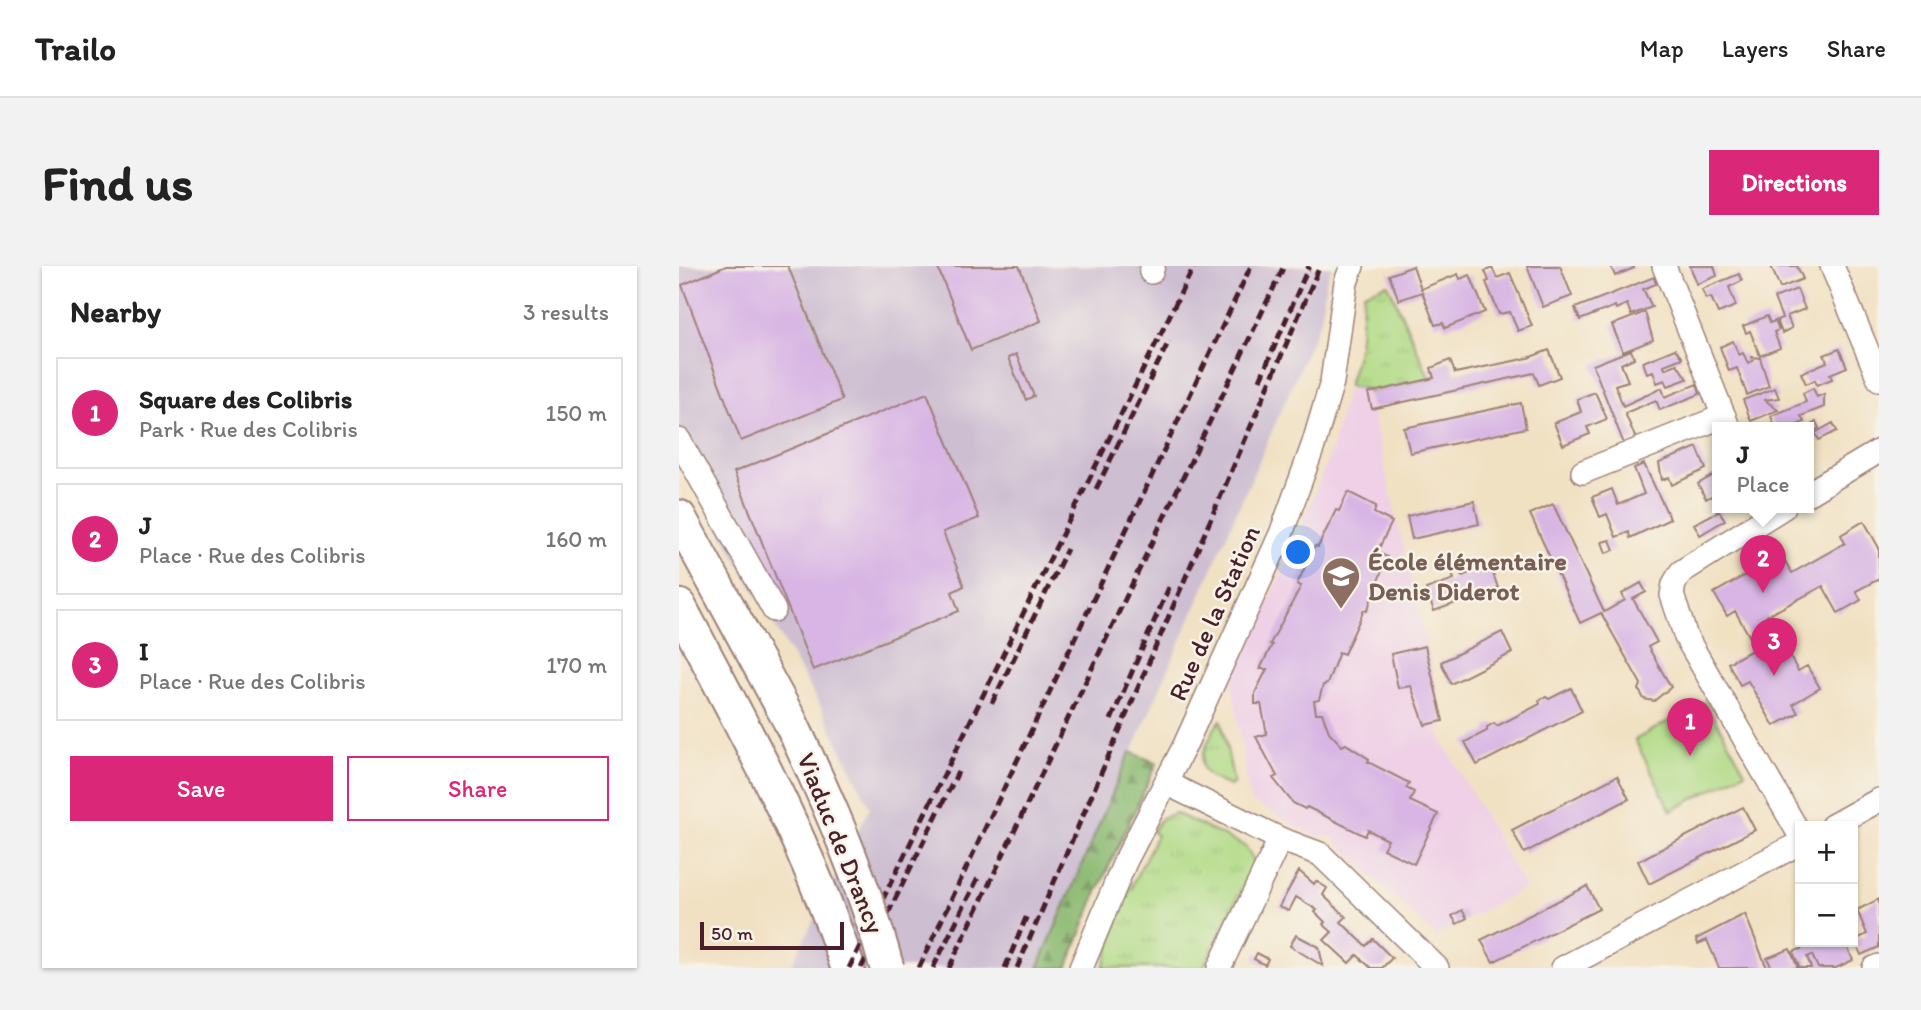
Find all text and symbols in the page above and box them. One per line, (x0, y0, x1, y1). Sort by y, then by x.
text: Trailo (35, 29, 116, 68)
text: Map (1640, 34, 1684, 63)
text: Layers (1722, 34, 1789, 63)
text: Share (1827, 34, 1886, 63)
button: Directions (1709, 150, 1879, 215)
text: Find us (42, 153, 193, 212)
text: Nearby (70, 293, 161, 330)
text: 3 results (523, 298, 609, 326)
text: Square des Colibris (139, 383, 352, 415)
text: 1 (90, 399, 100, 427)
text: 150 m (546, 399, 607, 427)
text: Park · Rue des Colibris (139, 415, 358, 443)
popup (1712, 422, 1814, 513)
text: J (1736, 438, 1749, 470)
text: Place (1736, 470, 1790, 498)
text: J (139, 509, 152, 541)
street label: Rue de la Station (1161, 520, 1267, 706)
text: 2 (89, 525, 101, 553)
text: 160 m (545, 525, 607, 553)
your location (1281, 535, 1315, 569)
pin: 2 (1740, 535, 1786, 593)
text: Place · Rue des Colibris (139, 541, 366, 569)
place label: École élémentaire Denis Diderot (1368, 545, 1567, 607)
school or university icon: École élémentaire Denis Diderot (1320, 555, 1362, 610)
pin: 3 (1751, 618, 1797, 676)
text: I (139, 635, 149, 667)
text: 3 (89, 651, 101, 679)
text: 170 m (546, 651, 607, 679)
text: Place · Rue des Colibris (139, 667, 366, 695)
pin: 1 (1667, 698, 1713, 756)
street label: Viaduc de Drancy (790, 748, 892, 938)
button: Save (70, 756, 333, 821)
button: Share (347, 756, 609, 821)
map controls (1795, 821, 1858, 947)
button: + (1795, 821, 1858, 884)
button: − (1795, 884, 1858, 947)
scale bar (700, 919, 843, 951)
text: 50 m (711, 922, 753, 945)

